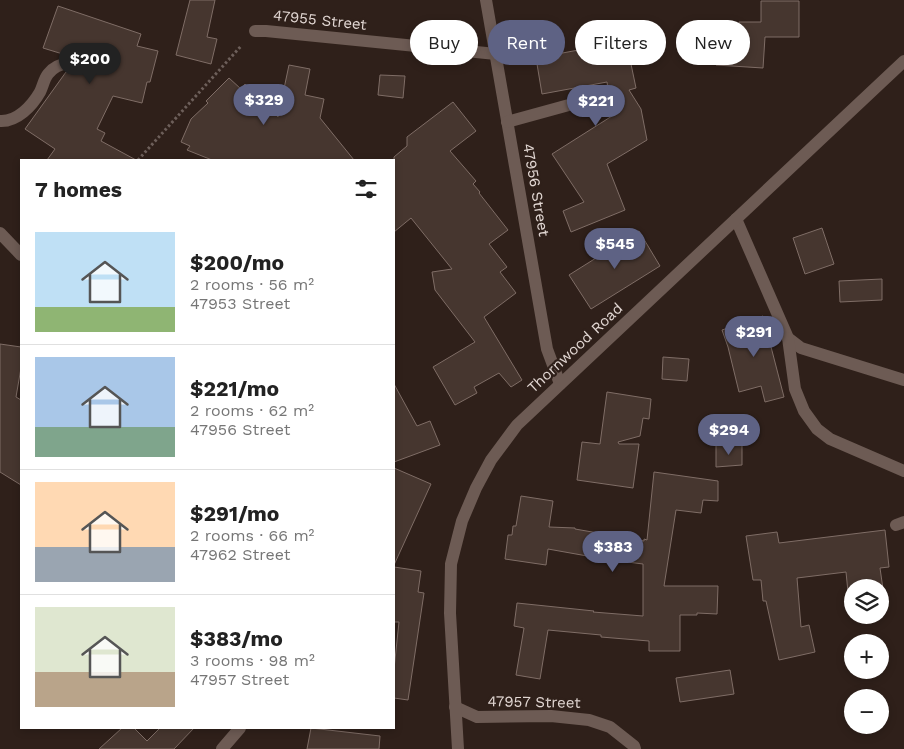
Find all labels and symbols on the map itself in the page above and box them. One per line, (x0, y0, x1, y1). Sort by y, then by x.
street label: 47955 Street (272, 6, 368, 34)
pin: $200 (60, 42, 120, 85)
pin: $329 (234, 84, 294, 126)
pin: $221 (566, 84, 626, 127)
street label: 47956 Street (519, 142, 553, 239)
pin: $545 (585, 228, 645, 270)
street label: Thornwood Road (524, 299, 626, 397)
pin: $291 (724, 316, 784, 358)
pin: $294 (699, 414, 759, 456)
pin: $383 (583, 530, 643, 573)
street label: 47957 Street (487, 692, 581, 712)

